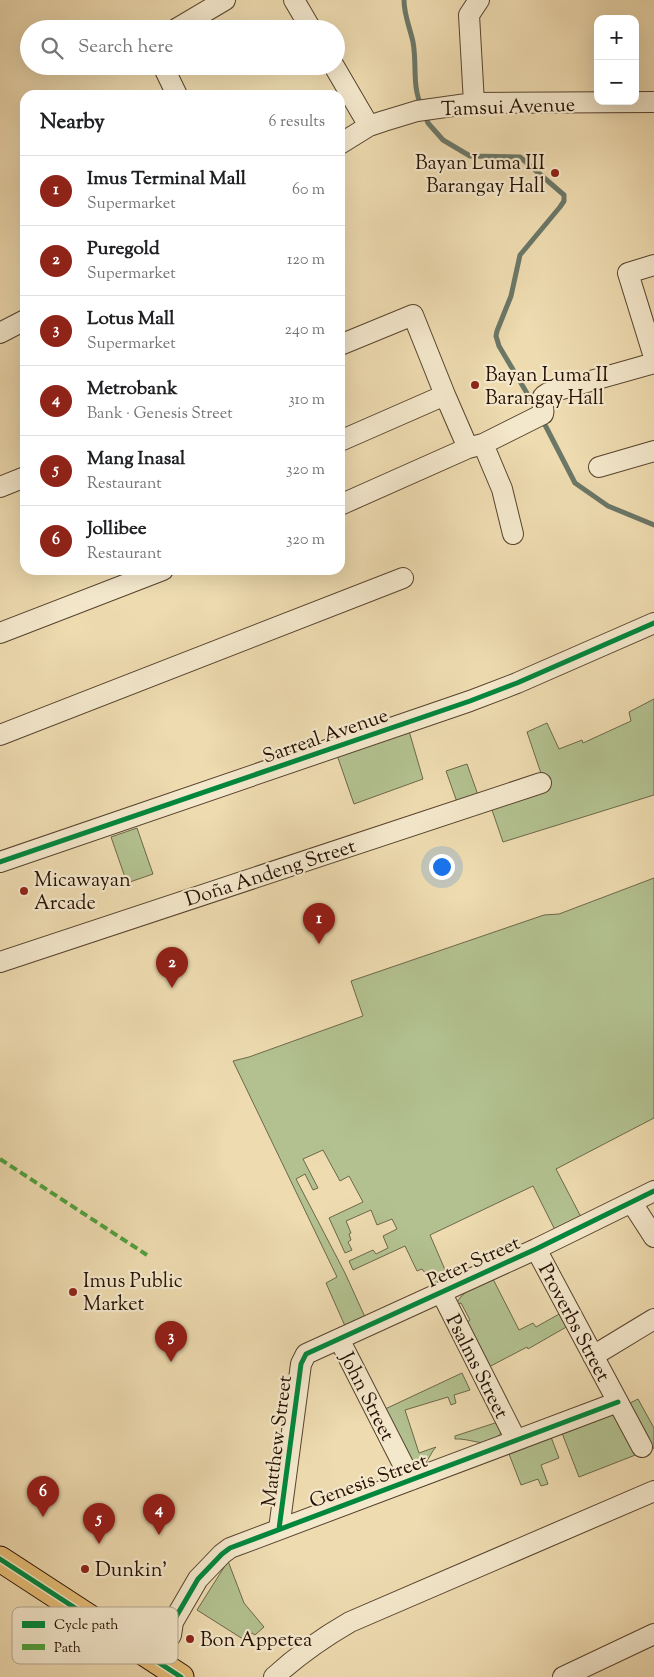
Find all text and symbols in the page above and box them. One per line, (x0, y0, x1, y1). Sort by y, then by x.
map controls (594, 15, 639, 105)
button: + (594, 15, 639, 60)
search box (20, 20, 345, 75)
icon: search (38, 34, 66, 62)
text: Search here (78, 34, 173, 61)
button: − (594, 60, 639, 105)
street label: Tamsui Avenue (441, 92, 576, 125)
text: Nearby (40, 108, 105, 138)
text: 6 results (269, 111, 325, 134)
place label: Bayan Luma III Barangay Hall (415, 150, 545, 202)
text: Imus Terminal Mall (87, 166, 246, 193)
marker: Bayan Luma III Barangay Hall (549, 167, 561, 179)
text: 1 (53, 179, 59, 202)
text: 60 m (292, 179, 325, 202)
text: Supermarket (87, 193, 176, 216)
text: Puregold (87, 236, 160, 263)
text: 2 (52, 249, 60, 272)
text: 120 m (287, 249, 325, 272)
text: Supermarket (87, 263, 176, 286)
text: Lotus Mall (87, 306, 175, 333)
text: 3 (53, 319, 59, 342)
text: 240 m (284, 319, 325, 342)
text: Supermarket (87, 333, 176, 356)
place label: Bayan Luma II Barangay Hall (485, 362, 609, 414)
text: Metrobank (87, 376, 178, 403)
marker: Bayan Luma II Barangay Hall (469, 379, 481, 391)
text: 4 (52, 389, 60, 412)
text: 310 m (288, 389, 325, 412)
text: Bank · Genesis Street (87, 403, 233, 426)
text: Mang Inasal (87, 446, 185, 473)
text: 5 (53, 459, 59, 482)
text: 320 m (286, 459, 325, 482)
text: Restaurant (87, 473, 162, 496)
text: Jollibee (87, 516, 147, 543)
text: 6 (52, 529, 60, 552)
text: 320 m (286, 529, 325, 552)
text: Restaurant (87, 543, 162, 566)
street label: Sarreal Avenue (259, 702, 392, 772)
street label: Doña Andeng Street (182, 833, 360, 916)
your location (429, 854, 455, 880)
place label: Micawayan Arcade (34, 867, 131, 919)
marker: Micawayan Arcade (18, 885, 30, 897)
pin: 1 (303, 903, 335, 944)
pin: 2 (156, 947, 188, 988)
street label: Peter Street (423, 1230, 525, 1297)
street label: Proverbs Street (529, 1259, 616, 1388)
place label: Imus Public Market (83, 1268, 183, 1320)
marker: Imus Public Market (67, 1286, 79, 1298)
street label: Psalms Street (437, 1310, 515, 1425)
pin: 3 (155, 1321, 187, 1362)
street label: John Street (331, 1347, 401, 1447)
street label: Matthew Street (256, 1374, 301, 1509)
street label: Genesis Street (306, 1447, 432, 1517)
pin: 6 (27, 1476, 59, 1517)
pin: 4 (143, 1494, 175, 1535)
pin: 5 (83, 1503, 115, 1544)
place label: Dunkin' (95, 1557, 167, 1586)
marker: Dunkin' (79, 1563, 91, 1575)
legend (12, 1607, 178, 1664)
text: Cycle path (54, 1616, 118, 1636)
place label: Bon Appetea (200, 1627, 312, 1656)
marker: Bon Appetea (184, 1633, 196, 1645)
text: Path (54, 1639, 81, 1659)

